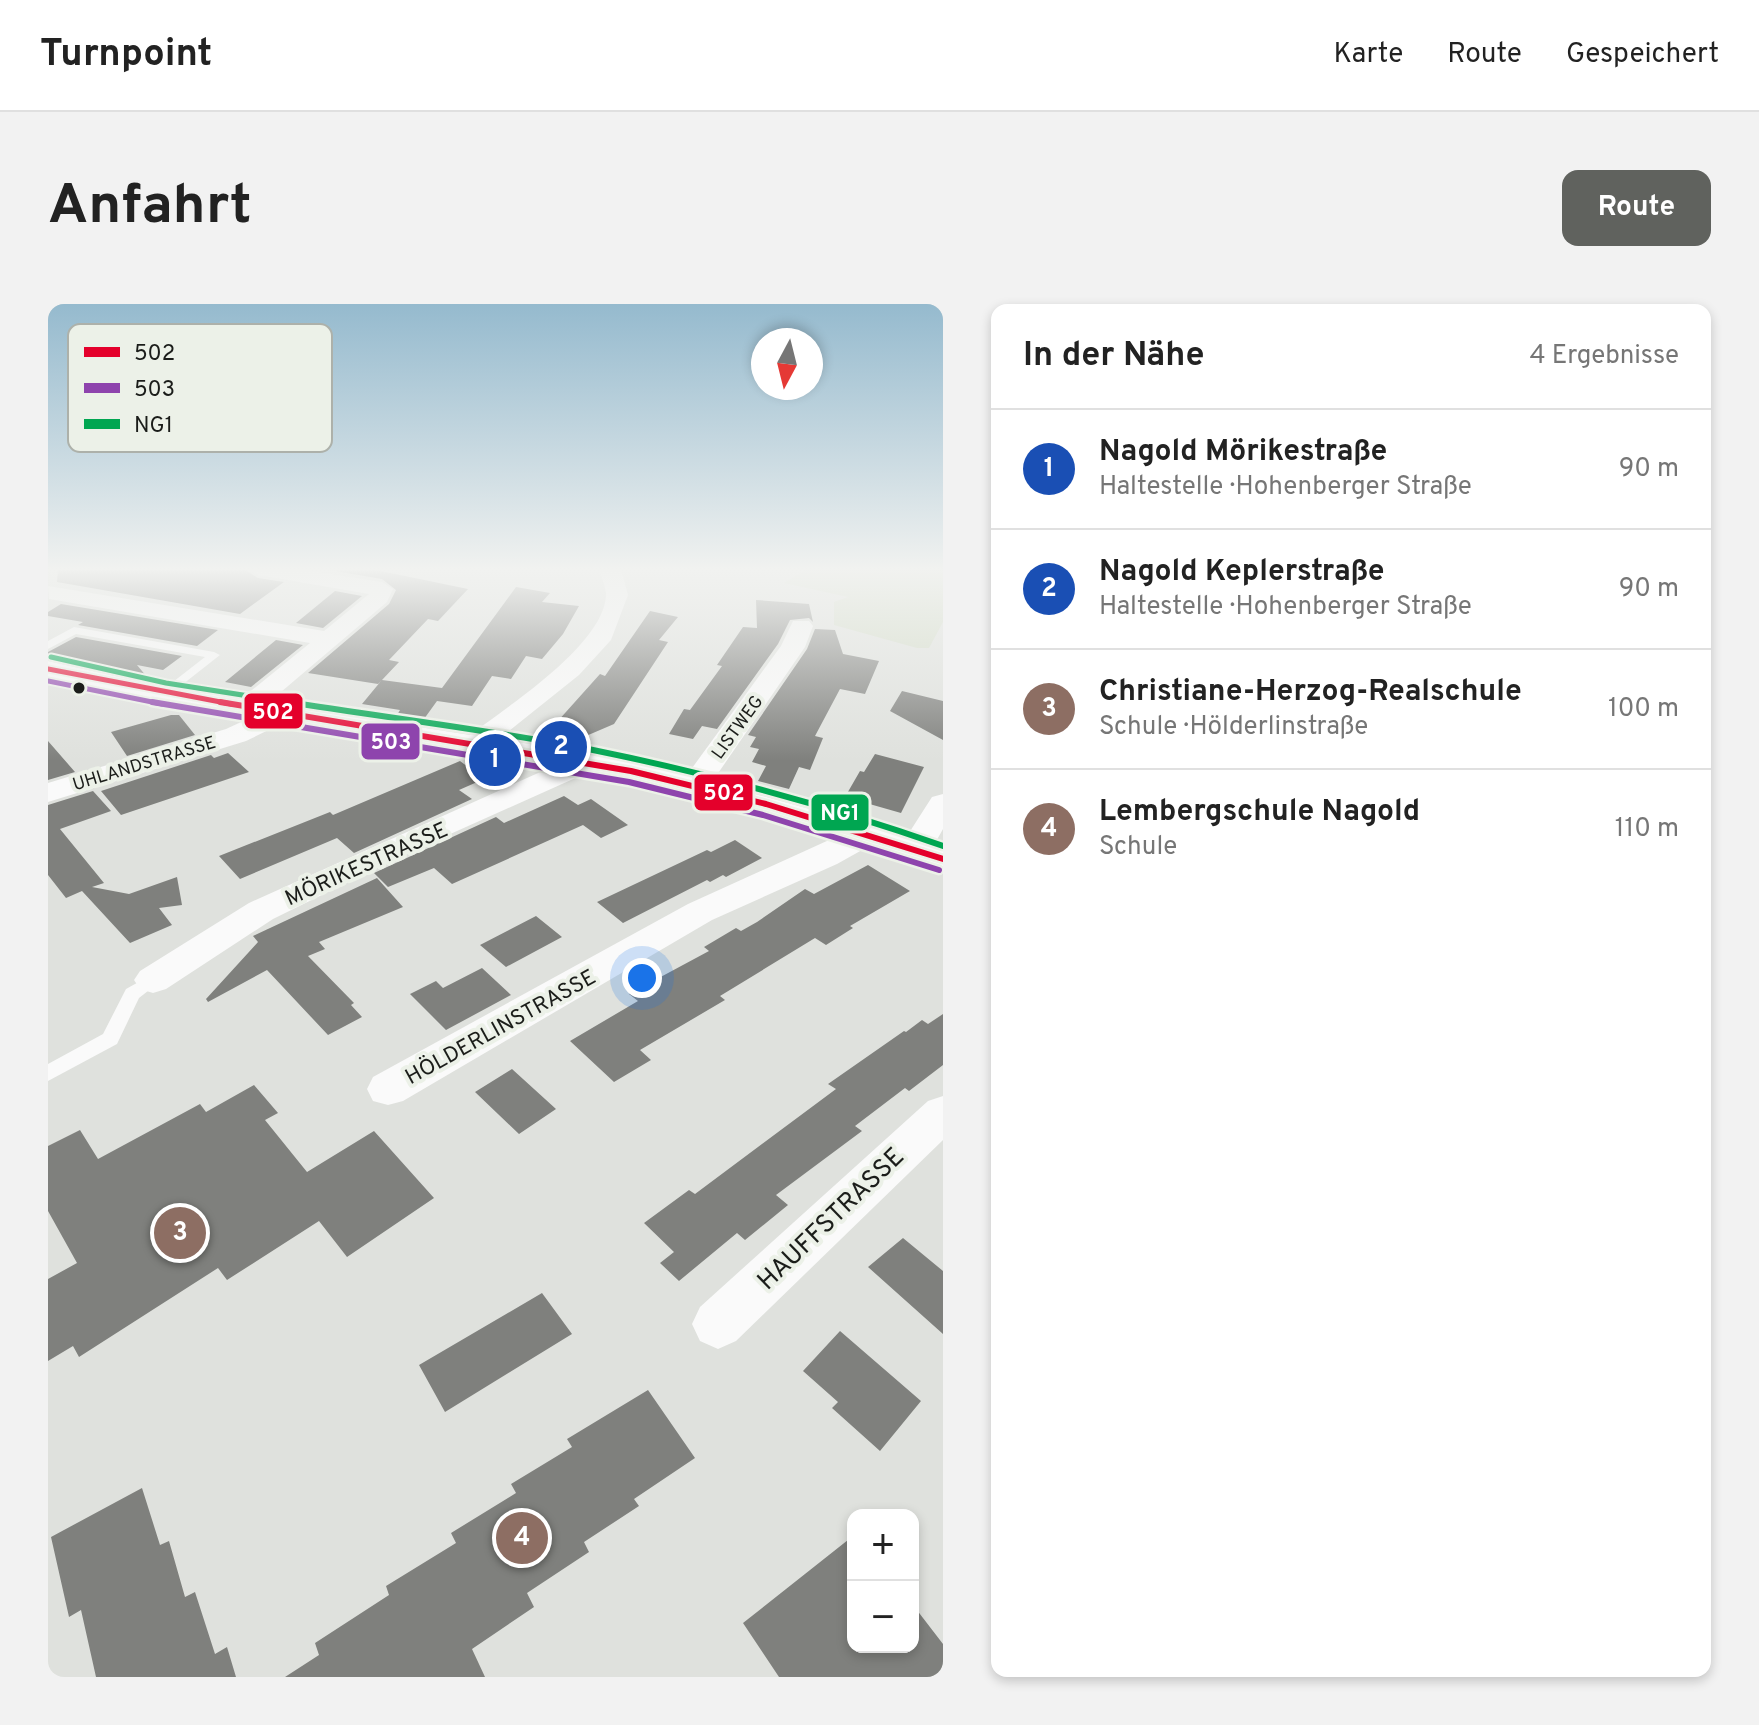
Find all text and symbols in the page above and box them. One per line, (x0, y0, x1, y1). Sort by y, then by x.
text: Turnpoint (40, 31, 212, 80)
text: Karte (1333, 37, 1403, 73)
text: Route (1447, 37, 1522, 73)
text: Gespeichert (1566, 37, 1719, 73)
button: Route (1562, 170, 1711, 246)
text: Anfahrt (48, 173, 252, 243)
legend (68, 324, 332, 452)
north arrow (751, 328, 823, 400)
text: In der Nähe (1023, 335, 1205, 378)
text: 4 Ergebnisse (1529, 340, 1679, 373)
text: 502 (134, 341, 175, 368)
text: 503 (134, 377, 175, 404)
text: NG1 (134, 413, 173, 440)
text: Nagold Mörikestraße (1099, 434, 1387, 471)
text: 1 (1044, 453, 1054, 486)
text: 90 m (1619, 453, 1679, 486)
text: Haltestelle · Hohenberger Straße (1099, 471, 1472, 504)
text: Nagold Keplerstraße (1099, 554, 1384, 591)
text: 2 (1041, 573, 1057, 606)
text: 90 m (1619, 573, 1679, 606)
text: Haltestelle · Hohenberger Straße (1099, 591, 1472, 624)
text: Christiane-Herzog-Realschule (1099, 674, 1522, 711)
unlabelled marker (71, 680, 87, 696)
street label: LISTWEG (707, 691, 769, 764)
line badge: 502 (243, 692, 304, 730)
text: 3 (1041, 693, 1057, 726)
text: 100 m (1608, 693, 1679, 726)
text: 502 (252, 700, 294, 727)
text: Schule · Hölderlinstraße (1099, 711, 1368, 744)
pin: 2 (535, 717, 587, 777)
line badge: 503 (360, 722, 421, 761)
text: 503 (370, 730, 412, 757)
pin: 1 (469, 730, 521, 790)
street label: UHLANDSTRASSE (70, 732, 219, 797)
line badge: 502 (693, 773, 754, 812)
text: 502 (703, 781, 745, 808)
line badge: NG1 (810, 793, 870, 832)
text: Lembergschule Nagold (1099, 794, 1420, 831)
text: NG1 (820, 801, 860, 828)
text: 4 (1041, 813, 1057, 846)
text: 110 m (1615, 813, 1679, 846)
street label: MÖRIKESTRASSE (281, 815, 453, 913)
text: Schule (1099, 831, 1177, 864)
your location (622, 958, 662, 998)
street label: HÖLDERLINSTRASSE (400, 963, 601, 1092)
street label: HAUFFSTRASSE (751, 1141, 912, 1298)
pin: 3 (154, 1203, 206, 1263)
pin: 4 (496, 1508, 548, 1568)
map controls (847, 1509, 919, 1653)
button: + (847, 1509, 919, 1581)
button: − (847, 1581, 919, 1653)

